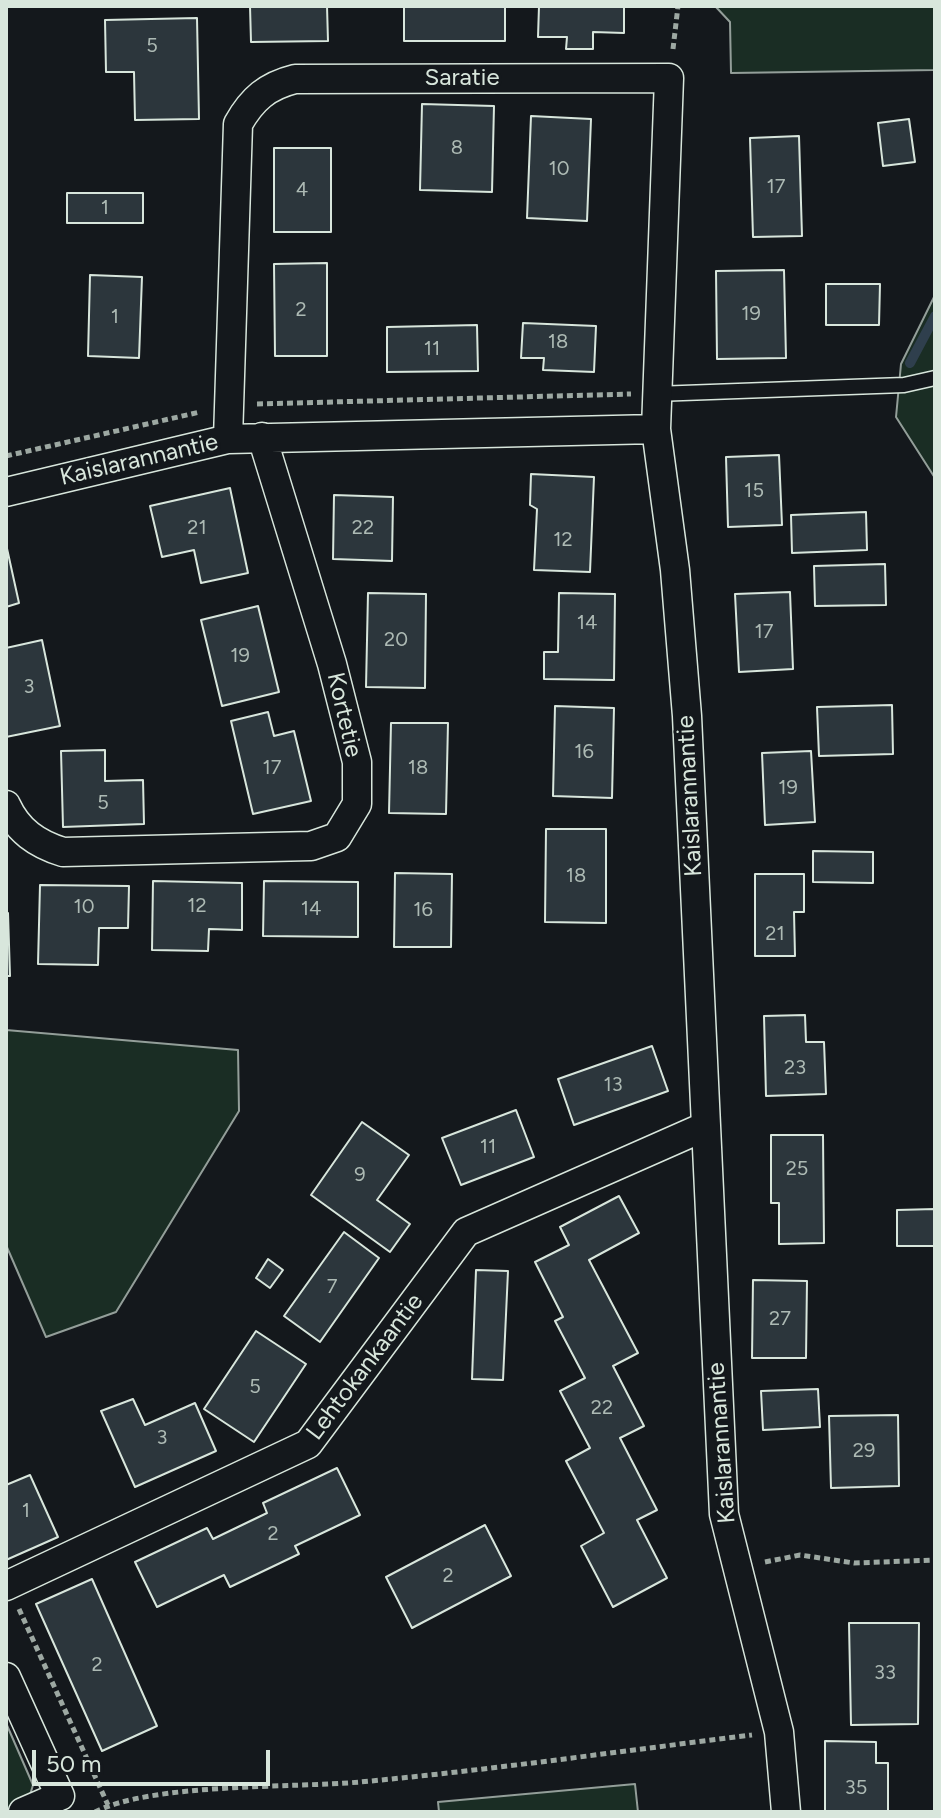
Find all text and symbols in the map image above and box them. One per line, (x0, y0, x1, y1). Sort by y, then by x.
house number: 5 (146, 34, 158, 58)
street label: Saratie (424, 64, 500, 92)
house number: 8 (451, 136, 463, 160)
house number: 10 (548, 157, 570, 181)
house number: 17 (767, 175, 785, 199)
house number: 4 (296, 178, 308, 202)
house number: 1 (101, 196, 109, 220)
house number: 2 (295, 298, 307, 322)
house number: 19 (741, 302, 761, 326)
house number: 1 (111, 305, 119, 329)
house number: 18 (548, 330, 568, 354)
house number: 11 (424, 337, 440, 361)
street label: Kaislarannantie (57, 428, 221, 492)
house number: 15 (744, 479, 764, 503)
house number: 21 (187, 516, 207, 540)
house number: 22 (352, 516, 374, 540)
house number: 12 (553, 528, 573, 552)
house number: 14 (577, 611, 597, 635)
house number: 17 (755, 620, 773, 644)
house number: 20 (384, 628, 408, 652)
house number: 19 (230, 644, 250, 668)
street label: Kortetie (320, 670, 368, 760)
house number: 3 (24, 675, 34, 699)
street label: Kaislarannantie (671, 715, 709, 877)
house number: 16 (574, 740, 594, 764)
house number: 17 (263, 756, 281, 780)
house number: 18 (408, 756, 428, 780)
house number: 19 (778, 776, 798, 800)
house number: 5 (97, 791, 109, 815)
house number: 18 (566, 864, 586, 888)
house number: 12 (187, 894, 207, 918)
house number: 10 (73, 895, 95, 919)
house number: 14 (301, 897, 321, 921)
house number: 16 (413, 898, 433, 922)
house number: 21 (765, 922, 785, 946)
house number: 23 (784, 1056, 806, 1080)
house number: 13 (603, 1073, 623, 1097)
house number: 11 (480, 1135, 496, 1159)
house number: 25 (786, 1157, 808, 1181)
house number: 9 (354, 1163, 366, 1187)
house number: 7 (327, 1275, 337, 1299)
street label: Lehtokankaantie (301, 1288, 429, 1446)
house number: 27 (769, 1307, 791, 1331)
street label: Kaislarannantie (702, 1361, 742, 1525)
house number: 5 (249, 1375, 261, 1399)
house number: 22 (591, 1396, 613, 1420)
house number: 3 (157, 1426, 167, 1450)
house number: 29 (853, 1439, 875, 1463)
house number: 1 (22, 1499, 30, 1523)
house number: 2 (267, 1522, 279, 1546)
house number: 2 (442, 1564, 454, 1588)
house number: 2 (91, 1653, 103, 1677)
house number: 33 (874, 1661, 896, 1685)
scale bar (36, 1734, 274, 1784)
text: 50 m (46, 1749, 102, 1778)
house number: 35 (845, 1776, 867, 1800)

